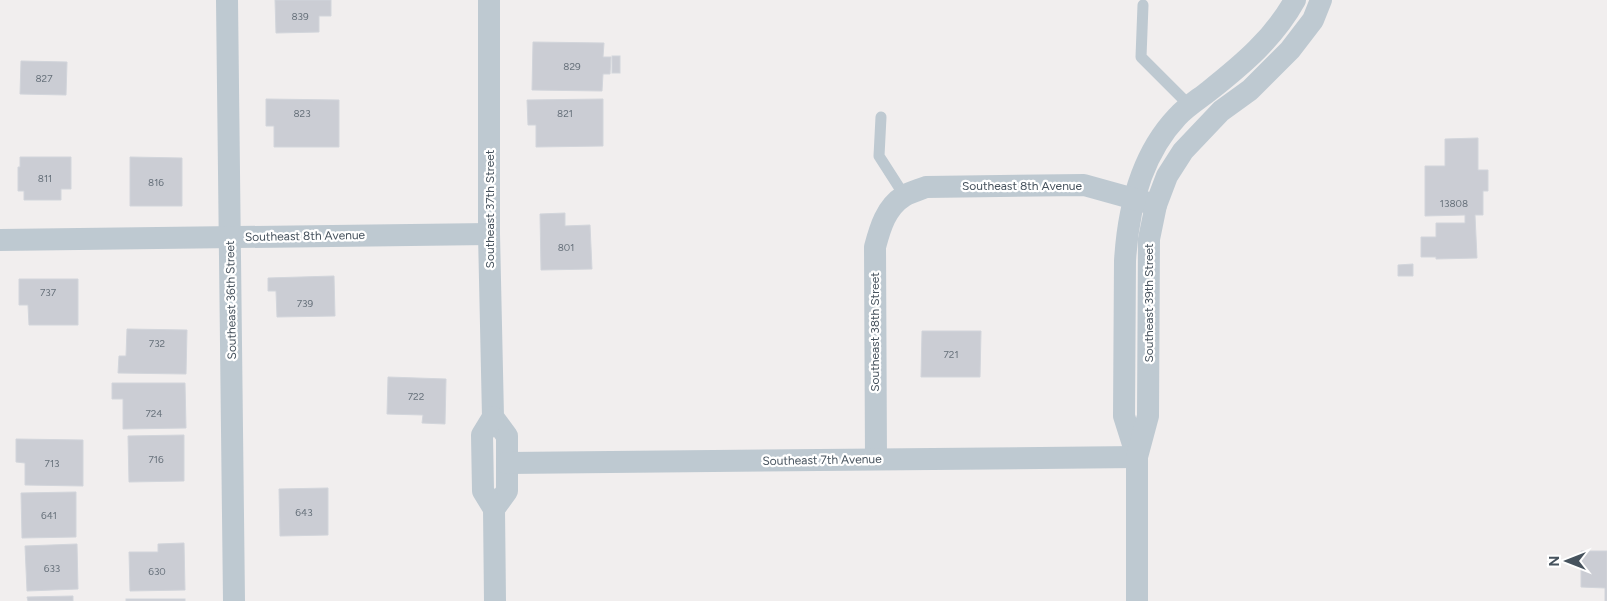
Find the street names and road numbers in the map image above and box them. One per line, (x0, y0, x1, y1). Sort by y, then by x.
street label: Southeast 37th Street (483, 149, 497, 268)
street label: Southeast 8th Avenue (962, 179, 1083, 193)
street label: Southeast 8th Avenue (245, 228, 366, 244)
street label: Southeast 36th Street (223, 240, 239, 360)
street label: Southeast 39th Street (1142, 243, 1156, 363)
street label: Southeast 38th Street (868, 272, 882, 392)
street label: Southeast 7th Avenue (762, 452, 882, 468)

